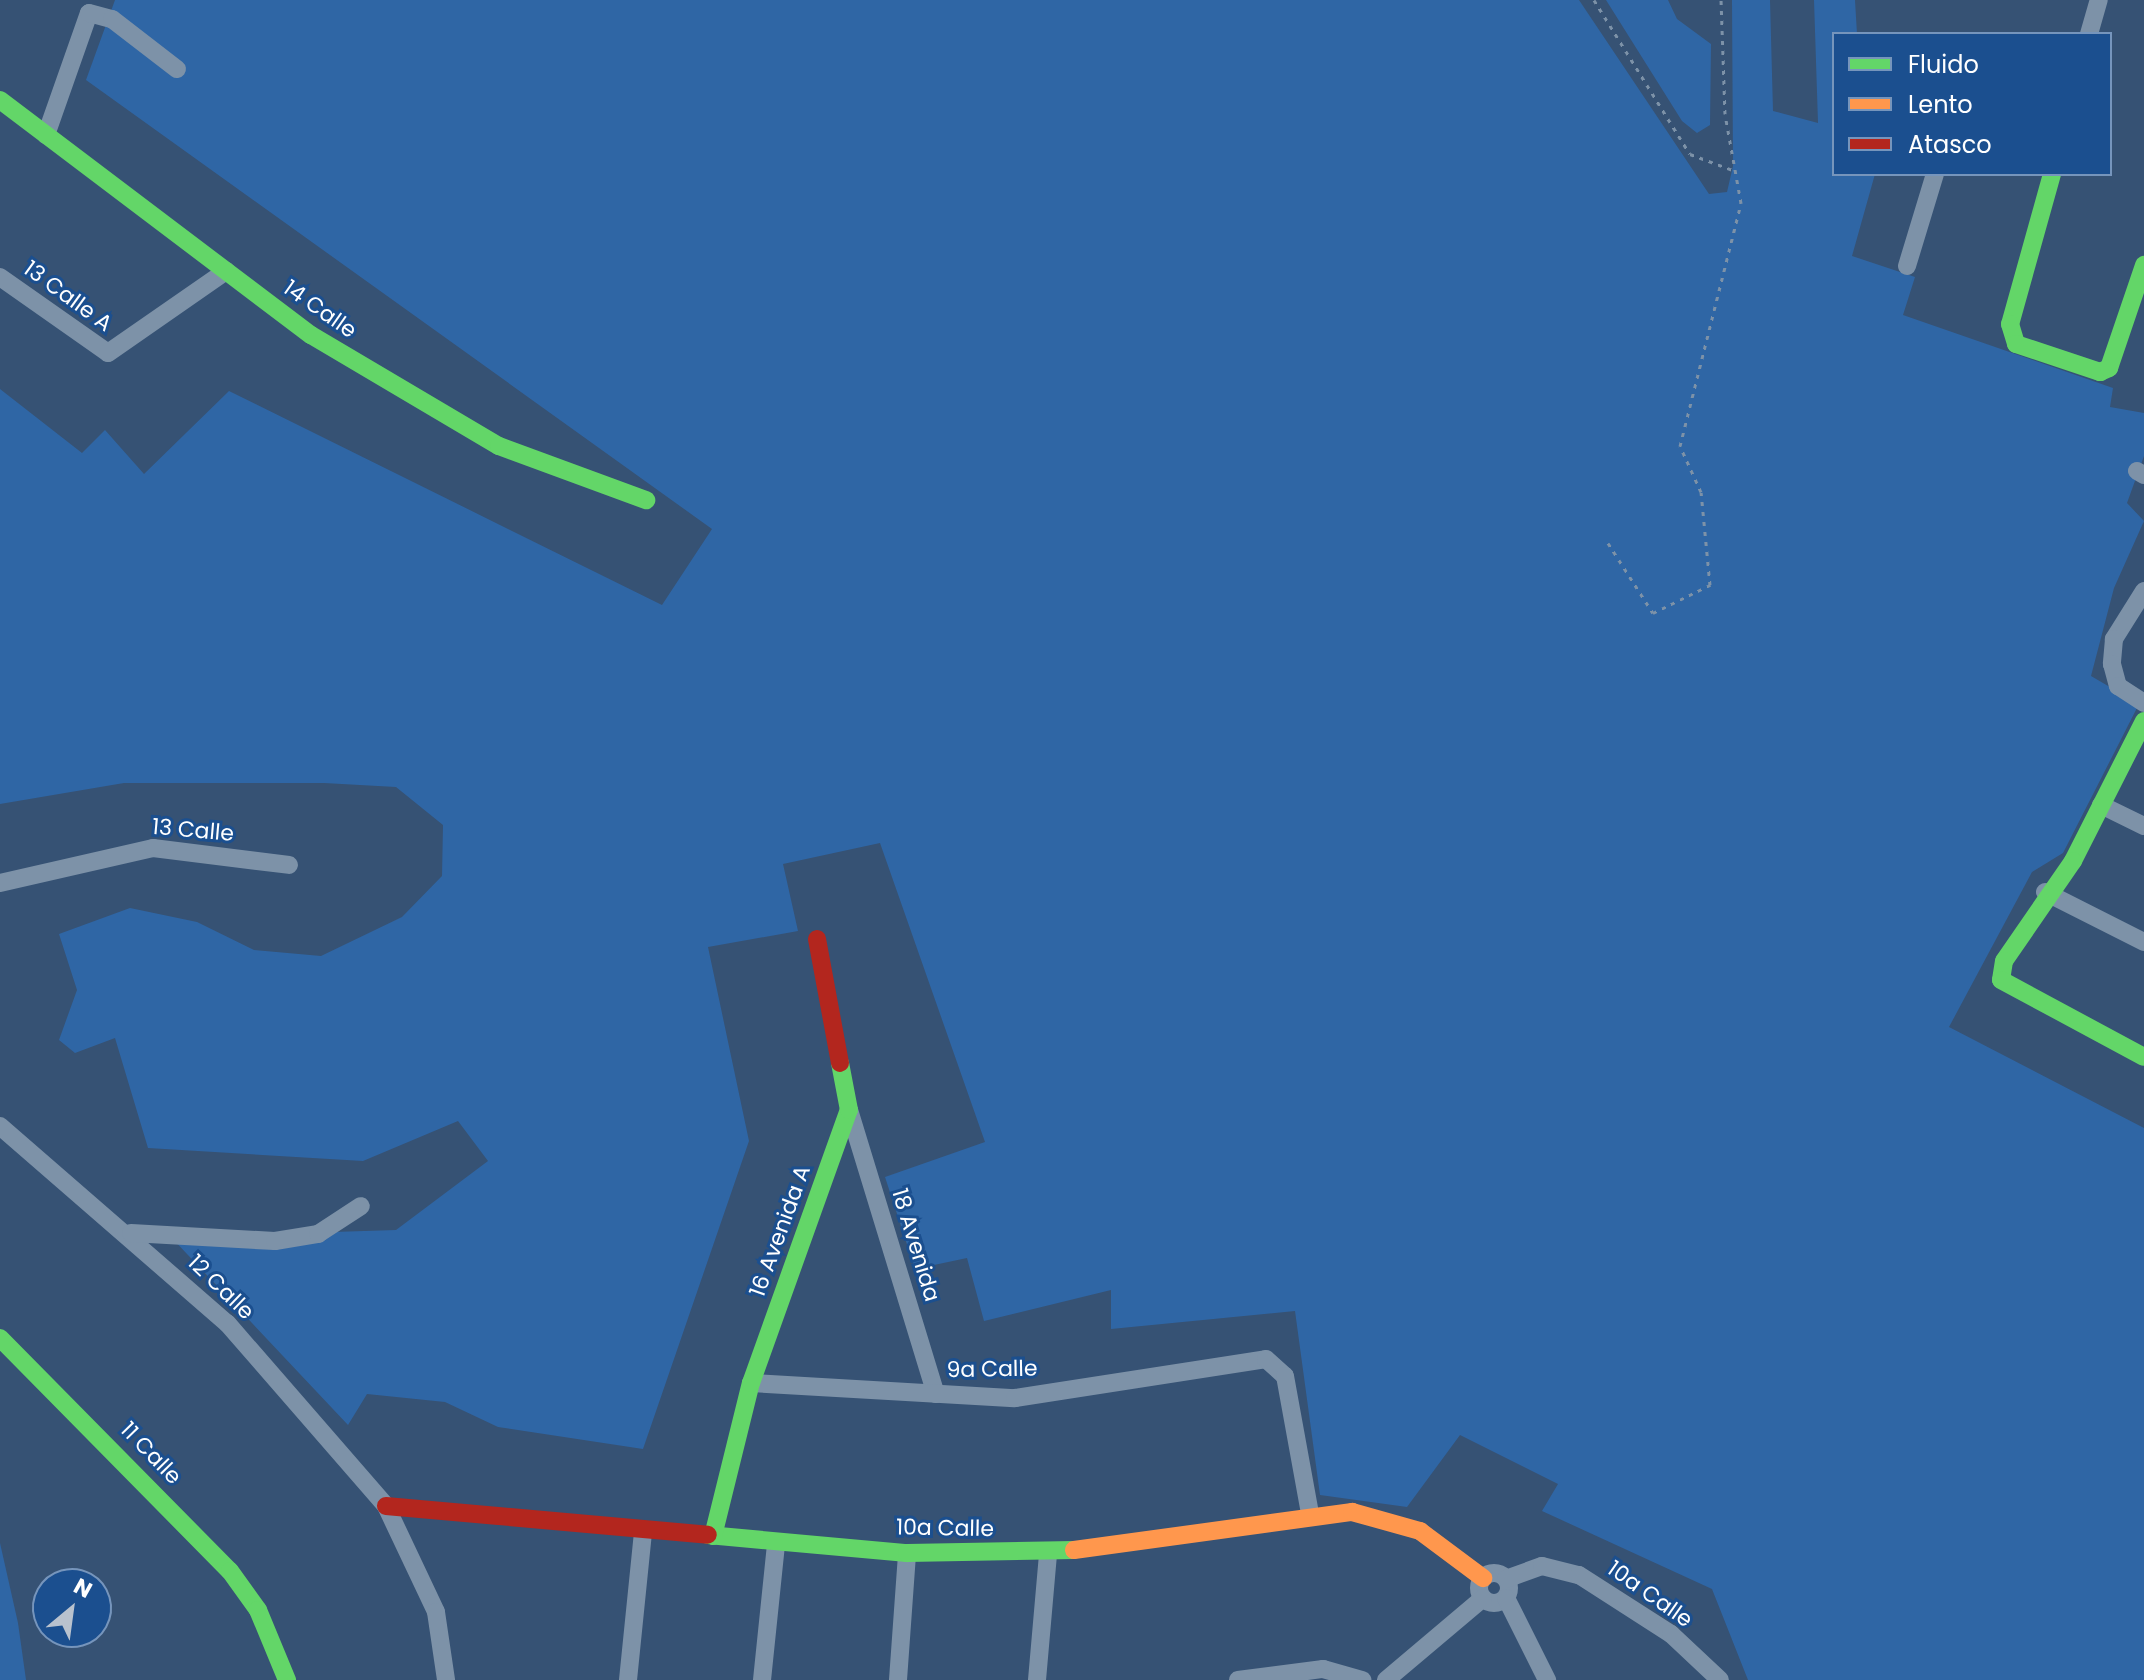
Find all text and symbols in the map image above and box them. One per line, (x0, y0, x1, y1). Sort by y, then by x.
legend (1832, 32, 2112, 176)
text: Fluido (1908, 48, 1979, 81)
text: Lento (1908, 88, 1973, 121)
text: Atasco (1908, 128, 1992, 161)
street label: 13 Calle A (19, 255, 117, 337)
street label: 14 Calle (278, 274, 362, 344)
street label: 13 Calle (151, 813, 235, 847)
street label: 16 Avenida A (744, 1162, 816, 1300)
street label: 18 Avenida (886, 1185, 946, 1305)
street label: 12 Calle (182, 1249, 260, 1325)
street label: 9a Calle (946, 1355, 1038, 1383)
street label: 11 Calle (115, 1416, 187, 1490)
street label: 10a Calle (896, 1514, 994, 1542)
street label: 10a Calle (1602, 1555, 1698, 1633)
north arrow (32, 1568, 112, 1648)
text: N (68, 1571, 98, 1606)

